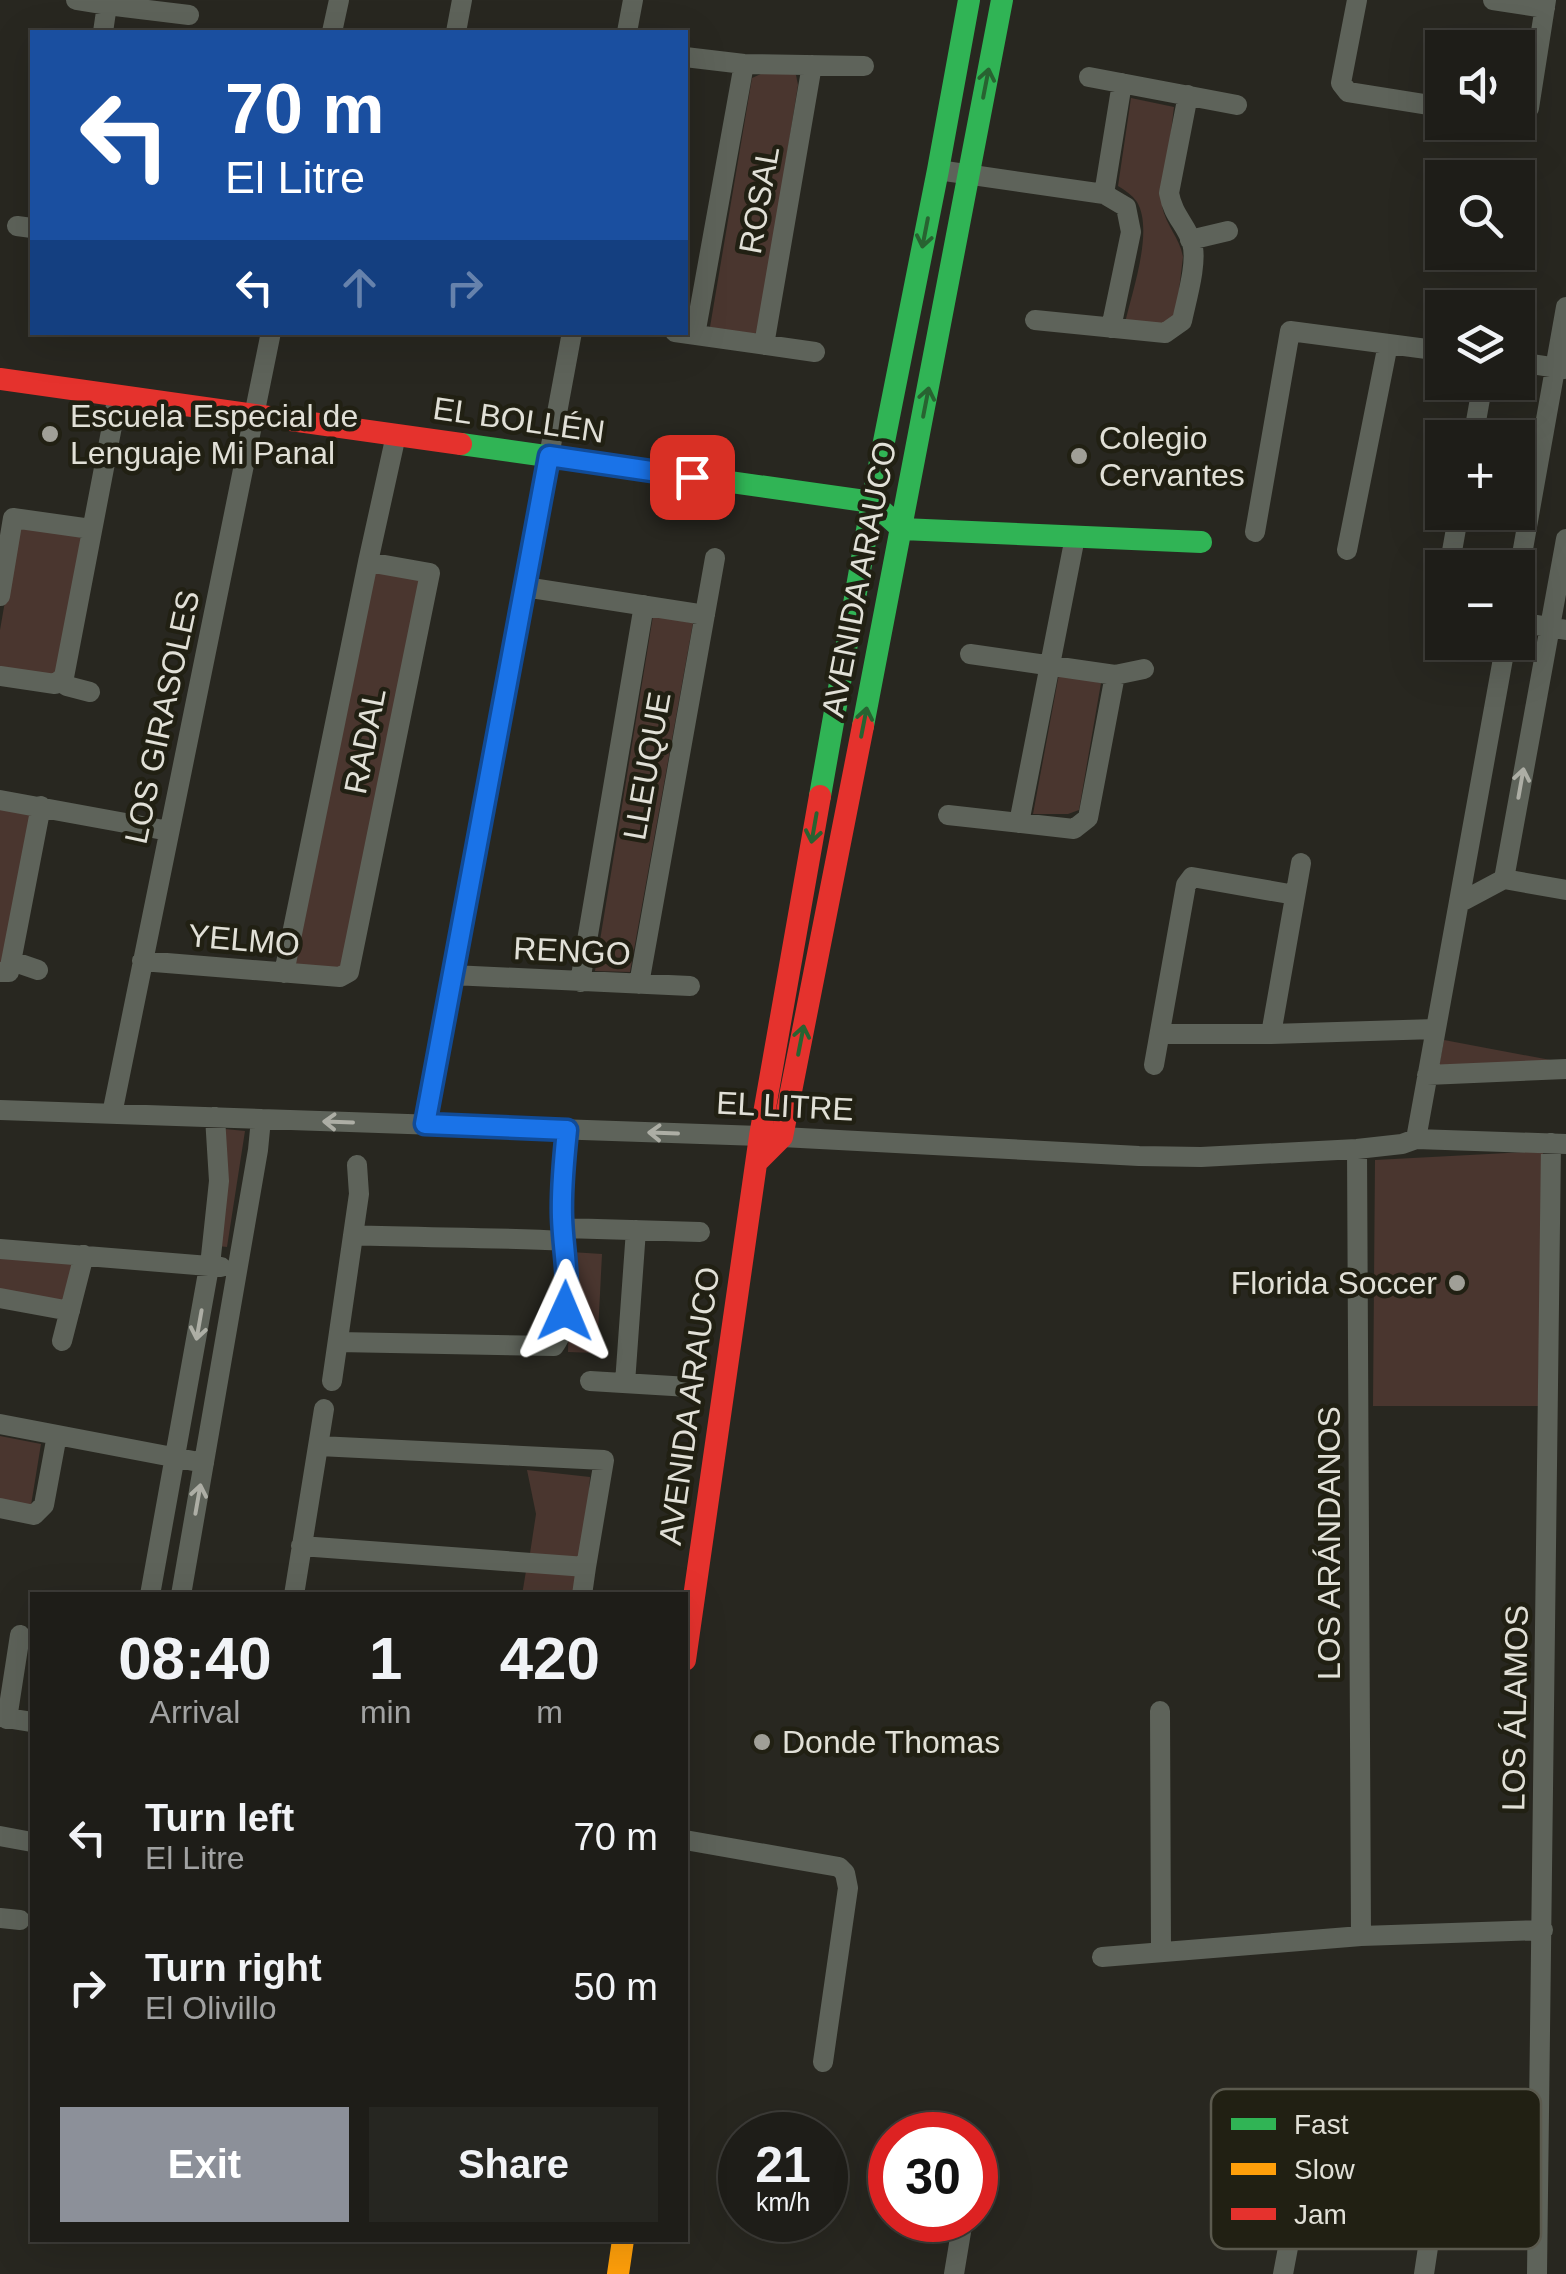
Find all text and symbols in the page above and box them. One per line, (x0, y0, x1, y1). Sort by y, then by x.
map controls (1425, 30, 1535, 660)
button: sound (1425, 30, 1535, 140)
one-way arrow (977, 67, 996, 100)
icon: left (60, 70, 190, 200)
text: 70 m (225, 70, 385, 148)
street label: ROSAL (732, 143, 786, 257)
text: El Litre (225, 152, 365, 203)
button: search (1425, 160, 1535, 270)
one-way arrow (915, 217, 934, 249)
icon: left (227, 260, 282, 315)
icon: ahead (332, 260, 387, 315)
icon: right (437, 260, 492, 315)
button: layers (1425, 290, 1535, 400)
one-way arrow (917, 387, 936, 419)
street label: EL BOLLÉN (431, 390, 607, 450)
place label: Escuela Especial de Lenguaje Mi Panal (70, 398, 358, 471)
place label: Colegio Cervantes (1099, 420, 1245, 493)
button: + (1425, 420, 1535, 530)
marker: Escuela Especial de Lenguaje Mi Panal (39, 423, 61, 445)
pin (650, 435, 735, 520)
street label: AVENIDA ARAUCO (815, 438, 903, 720)
marker: Colegio Cervantes (1068, 445, 1090, 467)
icon: arrive (665, 450, 720, 505)
button: − (1425, 550, 1535, 660)
street label: LOS GIRASOLES (118, 587, 206, 847)
street label: RADAL (337, 685, 393, 797)
street label: LLEUQUE (616, 689, 678, 843)
one-way arrow (855, 706, 874, 738)
one-way arrow (1512, 768, 1531, 800)
one-way arrow (804, 811, 823, 844)
street label: YELMO (187, 917, 301, 963)
street label: RENGO (512, 930, 632, 972)
one-way arrow (792, 1025, 811, 1057)
street label: EL LITRE (715, 1084, 855, 1128)
one-way arrow (322, 1112, 355, 1131)
one-way arrow (647, 1123, 679, 1142)
position arrow (513, 1259, 617, 1363)
street label: AVENIDA ARAUCO (652, 1265, 726, 1547)
place label: Florida Soccer (1231, 1265, 1437, 1301)
marker: Florida Soccer (1446, 1272, 1468, 1294)
one-way arrow (189, 1308, 208, 1341)
street label: LOS ARÁNDANOS (1311, 1406, 1347, 1680)
one-way arrow (189, 1483, 208, 1516)
street label: LOS ÁLAMOS (1495, 1605, 1535, 1811)
text: 08:40 (118, 1625, 272, 1692)
text: 1 (369, 1625, 402, 1692)
text: 420 (500, 1625, 600, 1692)
text: Arrival (150, 1694, 240, 1730)
text: min (360, 1694, 411, 1730)
text: m (536, 1694, 563, 1730)
place label: Donde Thomas (782, 1724, 1000, 1760)
marker: Donde Thomas (751, 1731, 773, 1753)
text: Turn left (145, 1797, 294, 1839)
icon: left (60, 1810, 115, 1865)
text: 70 m (574, 1816, 658, 1858)
text: El Litre (145, 1840, 245, 1876)
text: Turn right (145, 1947, 322, 1989)
icon: right (60, 1960, 115, 2015)
text: 50 m (574, 1966, 658, 2008)
text: El Olivillo (145, 1990, 277, 2026)
legend (1211, 2089, 1541, 2249)
button: Exit (60, 2107, 349, 2222)
button: Share (369, 2107, 658, 2222)
text: Fast (1294, 2109, 1349, 2140)
speed limit sign: 30 (868, 2112, 998, 2242)
text: 21 (755, 2137, 811, 2193)
text: Slow (1294, 2154, 1355, 2185)
text: km/h (756, 2188, 810, 2216)
text: Jam (1294, 2199, 1347, 2230)

